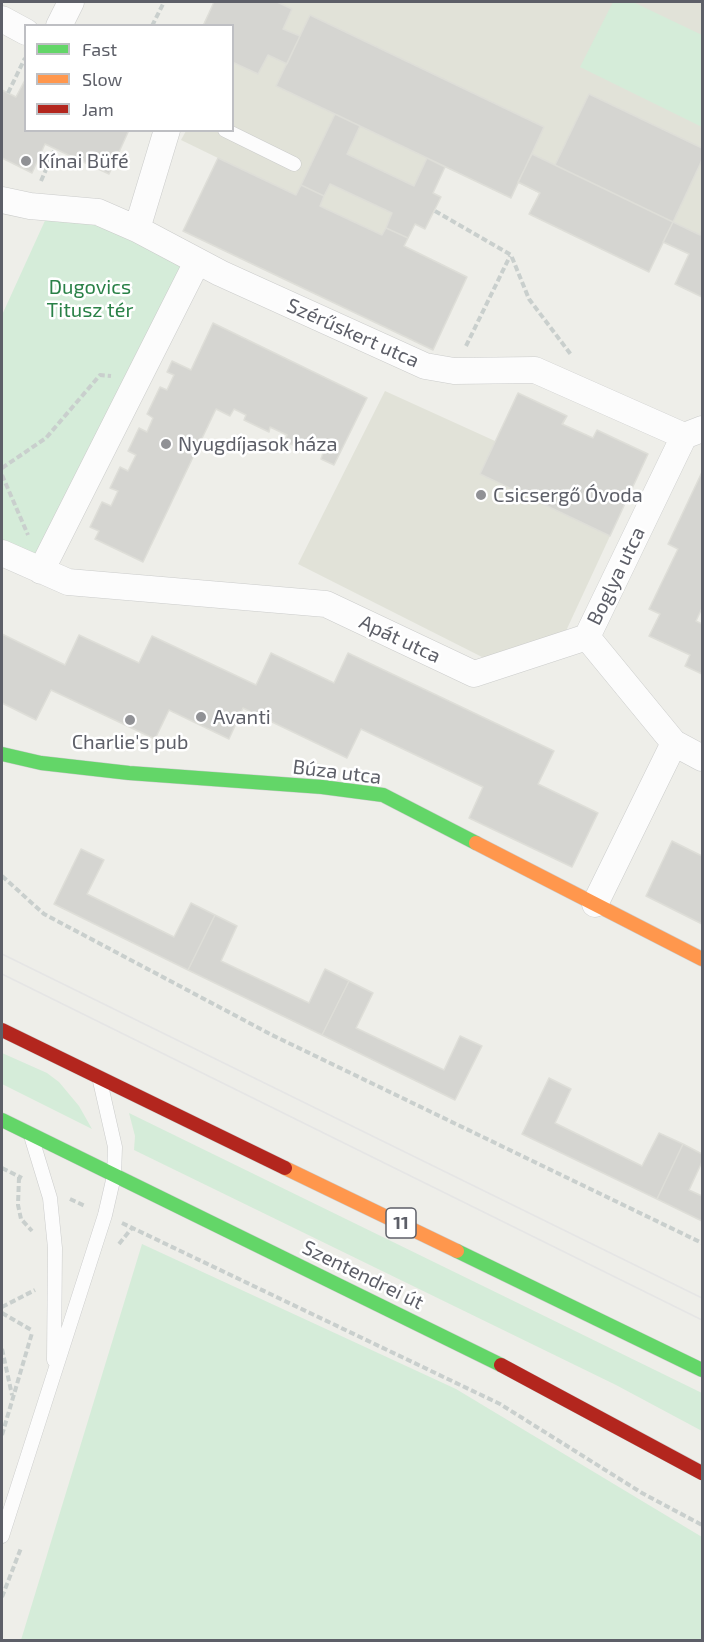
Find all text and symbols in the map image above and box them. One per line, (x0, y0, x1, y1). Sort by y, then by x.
legend (24, 24, 234, 132)
text: Fast (82, 38, 117, 60)
text: Slow (82, 68, 122, 90)
text: Jam (82, 98, 114, 120)
place label: Kínai Büfé (38, 149, 129, 173)
marker: Kínai Büfé (19, 154, 33, 168)
park label: Dugovics Titusz tér (47, 275, 133, 322)
street label: Szérűskert utca (283, 293, 423, 373)
place label: Nyugdíjasok háza (178, 432, 338, 456)
marker: Nyugdíjasok háza (159, 437, 173, 451)
place label: Csicsergő Óvoda (493, 483, 643, 507)
marker: Csicsergő Óvoda (474, 488, 488, 502)
street label: Boglya utca (582, 523, 650, 629)
street label: Apát utca (356, 610, 444, 668)
place label: Avanti (213, 705, 271, 729)
marker: Avanti (194, 710, 208, 724)
marker: Charlie's pub (123, 713, 137, 727)
place label: Charlie's pub (72, 730, 188, 754)
street label: Búza utca (291, 755, 383, 789)
road number: 11 (386, 1208, 416, 1238)
street label: Szentendrei út (298, 1235, 428, 1315)

